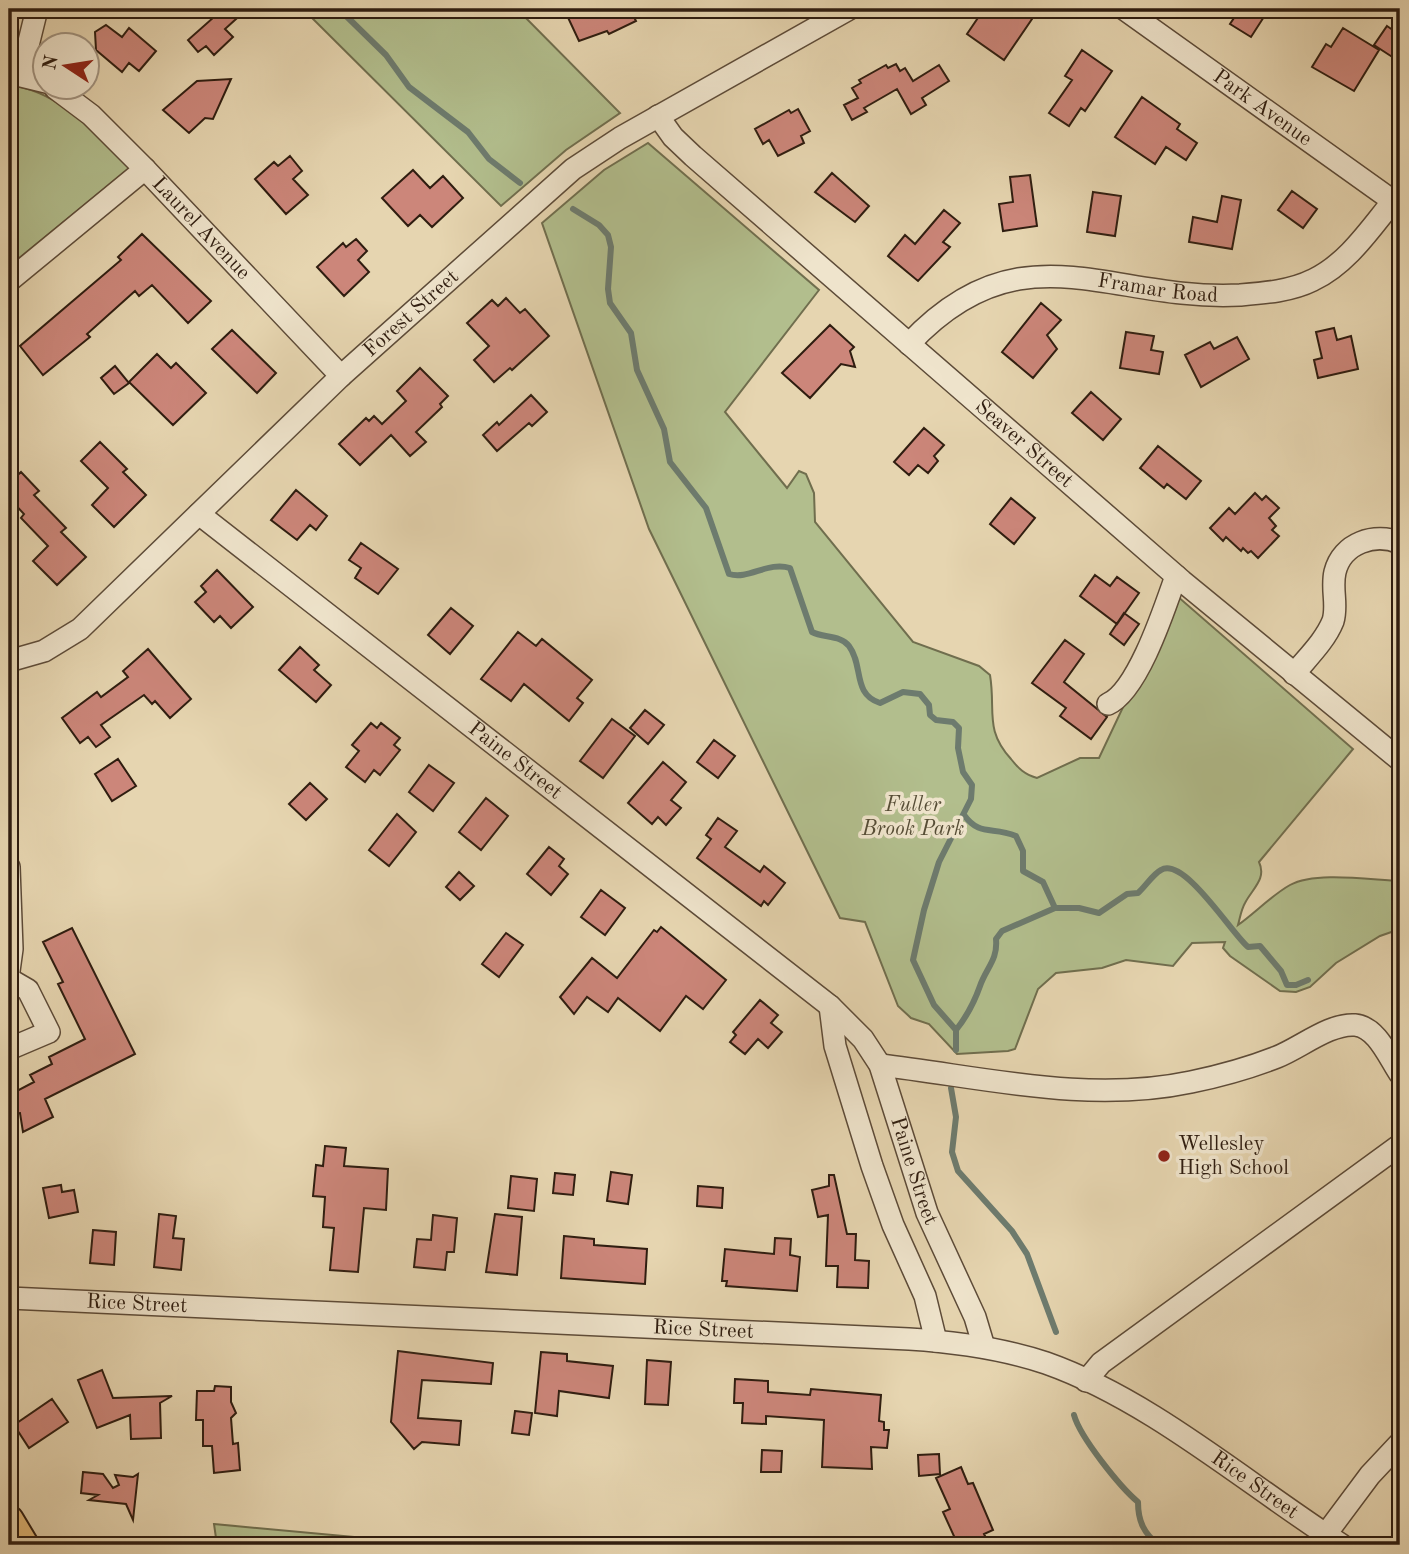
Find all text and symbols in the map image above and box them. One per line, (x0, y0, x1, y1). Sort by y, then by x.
north arrow (32, 32, 102, 102)
text: N (41, 53, 63, 72)
street label: Park Avenue (1209, 66, 1316, 150)
street label: Laurel Avenue (148, 173, 254, 284)
street label: Forest Street (360, 266, 463, 361)
street label: Framar Road (1096, 270, 1219, 306)
street label: Seaver Street (971, 396, 1077, 492)
street label: Paine Street (465, 718, 566, 803)
park label: Fuller Brook Park (861, 795, 964, 840)
street label: Paine Street (887, 1114, 942, 1228)
place label: Wellesley High School (1178, 1134, 1289, 1179)
marker: Wellesley High School (1156, 1148, 1172, 1164)
street label: Rice Street (86, 1291, 188, 1317)
street label: Rice Street (652, 1317, 754, 1342)
street label: Rice Street (1207, 1447, 1302, 1523)

